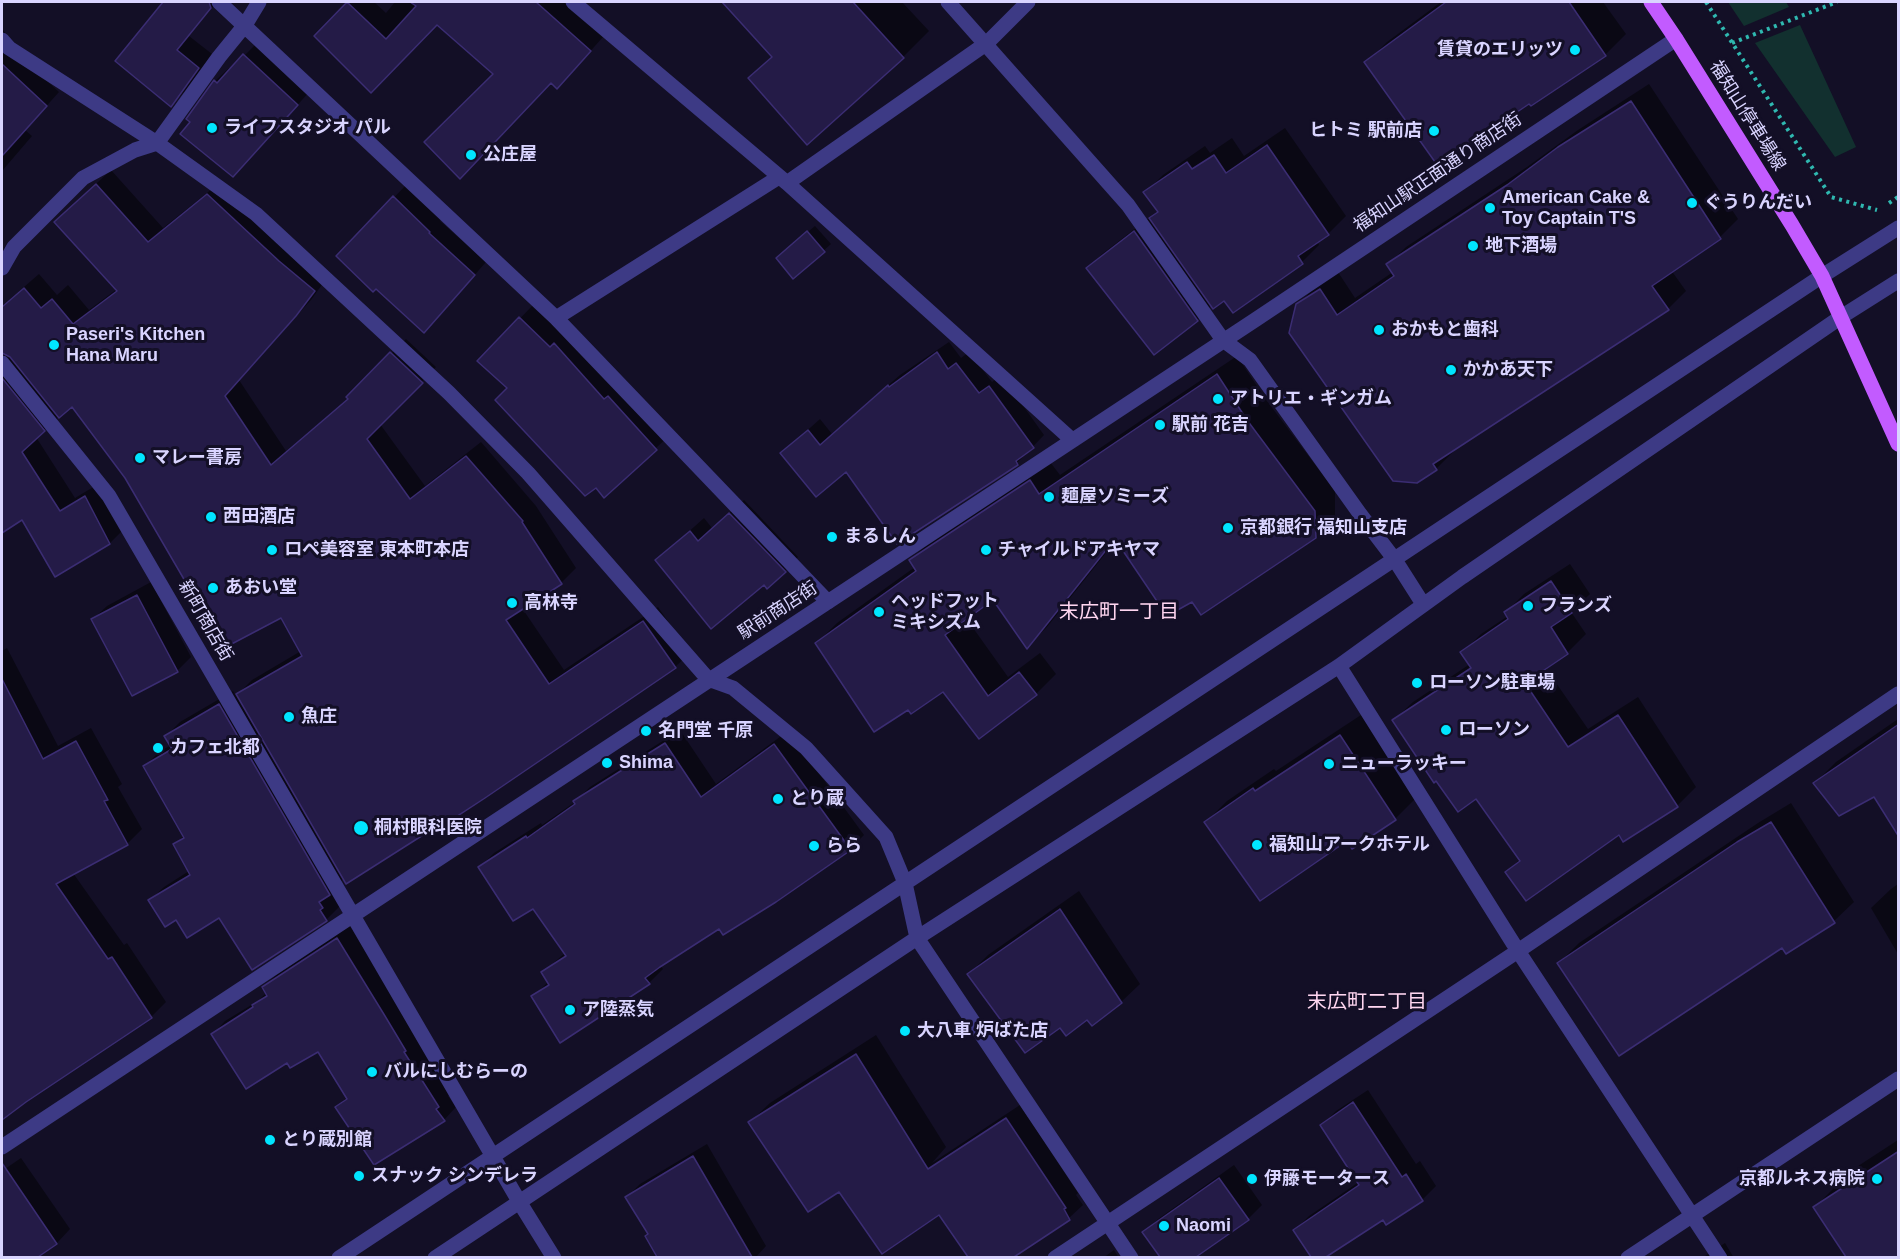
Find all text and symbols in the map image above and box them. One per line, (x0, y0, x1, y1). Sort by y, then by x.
place label: 賃貸のエリッツ (1437, 39, 1563, 61)
marker: 賃貸のエリッツ (1568, 43, 1582, 57)
street label: 福知山停車場線 (1704, 57, 1790, 175)
street label: 福知山駅正面通り商店街 (1350, 109, 1526, 237)
place label: ライフスタジオ パル (224, 117, 391, 139)
place label: ヒトミ 駅前店 (1309, 120, 1422, 142)
marker: ライフスタジオ パル (205, 121, 219, 135)
marker: ヒトミ 駅前店 (1427, 124, 1441, 138)
place label: 公庄屋 (483, 144, 537, 166)
marker: 公庄屋 (464, 148, 478, 162)
place label: American Cake & Toy Captain T'S (1502, 187, 1650, 230)
place label: ぐうりんだい (1704, 192, 1812, 214)
marker: ぐうりんだい (1685, 196, 1699, 210)
marker: American Cake & Toy Captain T'S (1483, 201, 1497, 215)
place label: 地下酒場 (1485, 235, 1557, 257)
marker: 地下酒場 (1466, 239, 1480, 253)
place label: おかもと歯科 (1391, 319, 1499, 341)
marker: おかもと歯科 (1372, 323, 1386, 337)
place label: Paseri's Kitchen Hana Maru (66, 324, 205, 366)
marker: Paseri's Kitchen Hana Maru (47, 338, 61, 352)
place label: かかあ天下 (1463, 359, 1553, 381)
marker: かかあ天下 (1444, 363, 1458, 377)
place label: アトリエ・ギンガム (1230, 388, 1392, 410)
marker: アトリエ・ギンガム (1211, 392, 1225, 406)
place label: 駅前 花吉 (1172, 414, 1249, 436)
marker: 駅前 花吉 (1153, 418, 1167, 432)
place label: マレー書房 (152, 447, 242, 469)
marker: マレー書房 (133, 451, 147, 465)
place label: 麺屋ソミーズ (1061, 486, 1169, 508)
marker: 麺屋ソミーズ (1042, 490, 1056, 504)
place label: 西田酒店 (223, 506, 295, 528)
marker: 西田酒店 (204, 510, 218, 524)
place label: 京都銀行 福知山支店 (1240, 517, 1407, 539)
marker: 京都銀行 福知山支店 (1221, 521, 1235, 535)
place label: まるしん (844, 526, 916, 548)
marker: まるしん (825, 530, 839, 544)
place label: ロペ美容室 東本町本店 (284, 539, 469, 561)
place label: チャイルドアキヤマ (998, 539, 1160, 561)
marker: ロペ美容室 東本町本店 (265, 543, 279, 557)
marker: チャイルドアキヤマ (979, 543, 993, 557)
street label: 新町商店街 (173, 577, 237, 665)
place label: あおい堂 (225, 577, 297, 599)
street label: 駅前商店街 (734, 577, 822, 645)
marker: あおい堂 (206, 581, 220, 595)
place label: ヘッドフット ミキシズム (891, 591, 999, 634)
place label: 高林寺 (524, 592, 578, 614)
place label: フランズ (1540, 595, 1612, 617)
marker: 高林寺 (505, 596, 519, 610)
marker: フランズ (1521, 599, 1535, 613)
district label: 末広町一丁目 (1059, 600, 1179, 624)
marker: ヘッドフット ミキシズム (872, 605, 886, 619)
place label: ローソン駐車場 (1429, 672, 1555, 694)
marker: ローソン駐車場 (1410, 676, 1424, 690)
place label: 魚庄 (301, 706, 337, 728)
marker: 魚庄 (282, 710, 296, 724)
place label: ローソン (1458, 719, 1530, 741)
place label: 名門堂 千原 (658, 720, 753, 742)
marker: ローソン (1439, 723, 1453, 737)
marker: 名門堂 千原 (639, 724, 653, 738)
place label: カフェ北都 (170, 737, 260, 759)
marker: カフェ北都 (151, 741, 165, 755)
place label: Shima (619, 752, 673, 774)
place label: ニューラッキー (1341, 753, 1467, 775)
marker: Shima (600, 756, 614, 770)
marker: ニューラッキー (1322, 757, 1336, 771)
place label: とり蔵 (790, 788, 844, 810)
marker: とり蔵 (771, 792, 785, 806)
place label: 桐村眼科医院 (374, 817, 482, 839)
marker: 桐村眼科医院 (352, 819, 370, 837)
place label: 福知山アークホテル (1269, 834, 1430, 856)
place label: らら (826, 835, 862, 857)
marker: 福知山アークホテル (1250, 838, 1264, 852)
marker: らら (807, 839, 821, 853)
district label: 末広町二丁目 (1307, 990, 1427, 1014)
place label: ア陸蒸気 (582, 999, 654, 1021)
marker: ア陸蒸気 (563, 1003, 577, 1017)
place label: 大八車 炉ばた店 (917, 1020, 1048, 1042)
marker: 大八車 炉ばた店 (898, 1024, 912, 1038)
place label: バルにしむらーの (384, 1061, 528, 1083)
marker: バルにしむらーの (365, 1065, 379, 1079)
place label: とり蔵別館 (282, 1129, 372, 1151)
marker: とり蔵別館 (263, 1133, 277, 1147)
place label: スナック シンデレラ (371, 1165, 538, 1187)
place label: 伊藤モータース (1264, 1168, 1390, 1190)
place label: 京都ルネス病院 (1739, 1168, 1865, 1190)
marker: スナック シンデレラ (352, 1169, 366, 1183)
marker: 伊藤モータース (1245, 1172, 1259, 1186)
marker: 京都ルネス病院 (1870, 1172, 1884, 1186)
place label: Naomi (1176, 1215, 1231, 1237)
marker: Naomi (1157, 1219, 1171, 1233)

